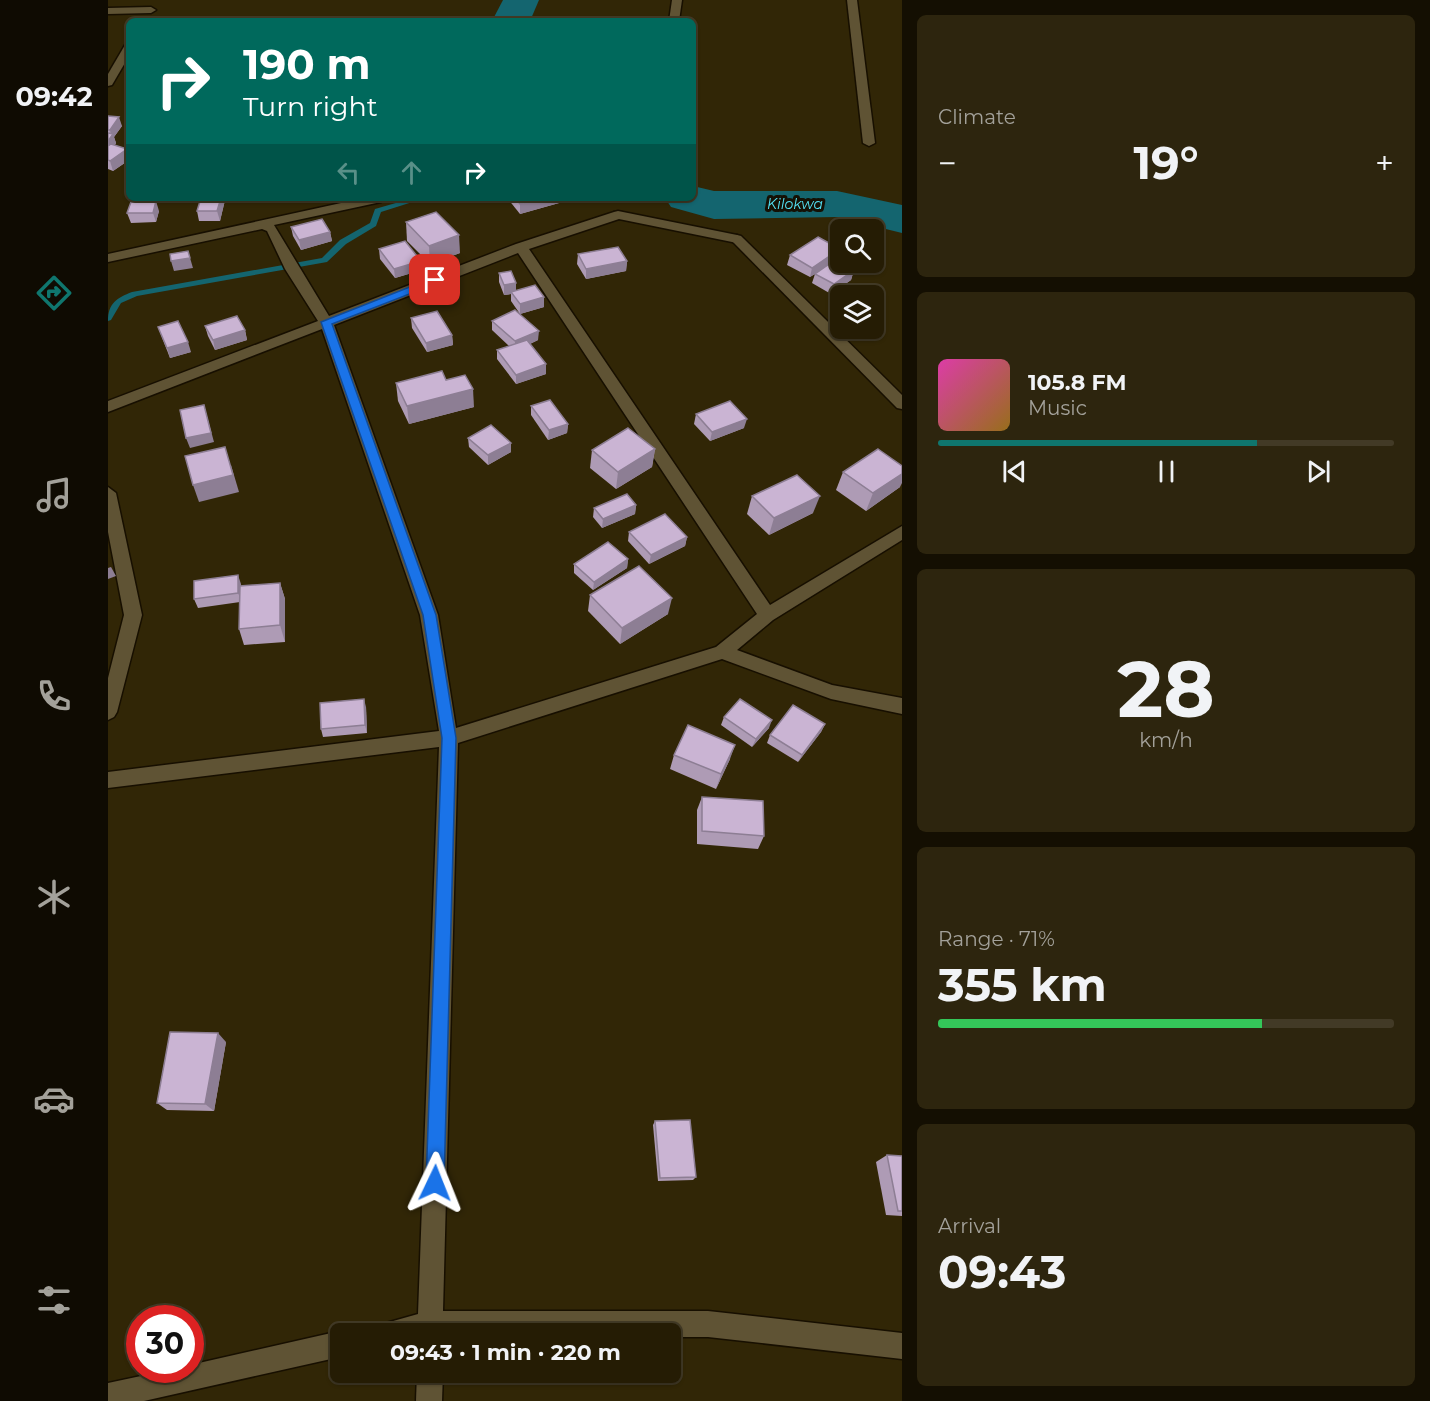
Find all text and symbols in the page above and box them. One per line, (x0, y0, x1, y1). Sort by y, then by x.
text: 190 m (243, 38, 371, 90)
icon: right (144, 42, 222, 120)
text: 09:42 (15, 80, 93, 113)
text: Turn right (243, 90, 378, 123)
text: Climate (938, 105, 1016, 129)
text: 19° (1133, 135, 1199, 190)
text: − (938, 143, 957, 183)
text: + (1375, 143, 1394, 183)
icon: left (332, 156, 365, 189)
icon: ahead (395, 156, 428, 189)
icon: right (458, 156, 491, 189)
water label: Kilokwa (767, 195, 823, 213)
map controls (830, 219, 884, 339)
button: search (830, 219, 884, 273)
pin (409, 254, 460, 305)
icon: arrive (418, 263, 451, 296)
icon: directions (33, 272, 75, 314)
button: layers (830, 285, 884, 339)
text: 105.8 FM (1028, 369, 1126, 396)
text: Music (1028, 396, 1087, 420)
icon: previous (998, 455, 1031, 488)
icon: pause (1150, 455, 1183, 488)
icon: next (1302, 455, 1335, 488)
icon: music (33, 474, 75, 516)
text: 28 (1117, 641, 1215, 737)
icon: phone (33, 675, 75, 717)
text: km/h (1139, 728, 1193, 752)
icon: climate (33, 876, 75, 918)
text: Range · 71% (938, 927, 1055, 951)
text: 355 km (938, 957, 1107, 1012)
icon: car (33, 1078, 75, 1120)
position arrow (403, 1151, 467, 1215)
text: Arrival (938, 1214, 1001, 1238)
text: 09:43 (938, 1244, 1066, 1299)
icon: filters (33, 1279, 75, 1321)
speed limit sign: 30 (126, 1305, 204, 1383)
text: 09:43 · 1 min · 220 m (390, 1339, 621, 1366)

